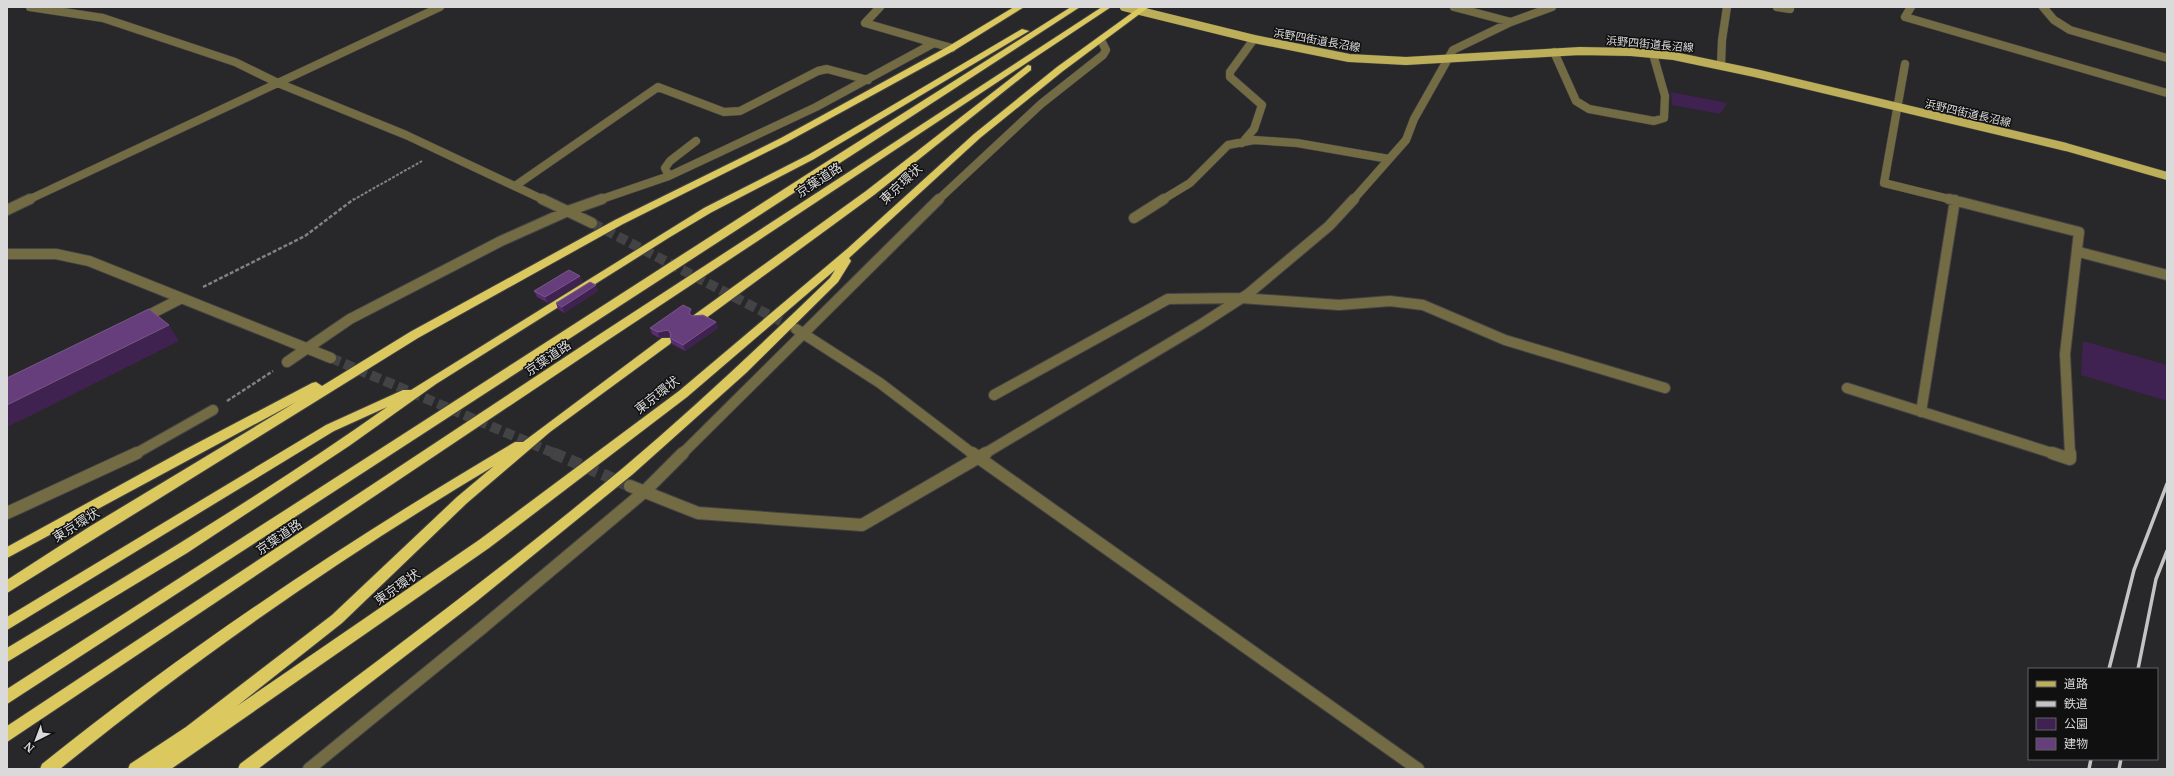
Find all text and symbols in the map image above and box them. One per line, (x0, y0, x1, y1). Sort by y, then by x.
street label: 浜野四街道長沼線 (1272, 25, 1362, 55)
street label: 浜野四街道長沼線 (1606, 33, 1694, 55)
street label: 浜野四街道長沼線 (1924, 96, 2012, 130)
street label: 京葉道路 (793, 159, 845, 201)
street label: 東京環状 (876, 160, 926, 208)
street label: 京葉道路 (522, 336, 574, 380)
street label: 東京環状 (631, 372, 683, 418)
street label: 東京環状 (49, 504, 103, 546)
street label: 京葉道路 (253, 515, 305, 559)
street label: 東京環状 (371, 565, 423, 609)
legend (2028, 668, 2158, 760)
text: 道路 (2064, 676, 2088, 691)
text: 鉄道 (2064, 696, 2088, 711)
text: 公園 (2064, 716, 2088, 731)
north arrow (16, 720, 56, 760)
text: 建物 (2064, 736, 2088, 751)
text: N (21, 739, 37, 756)

